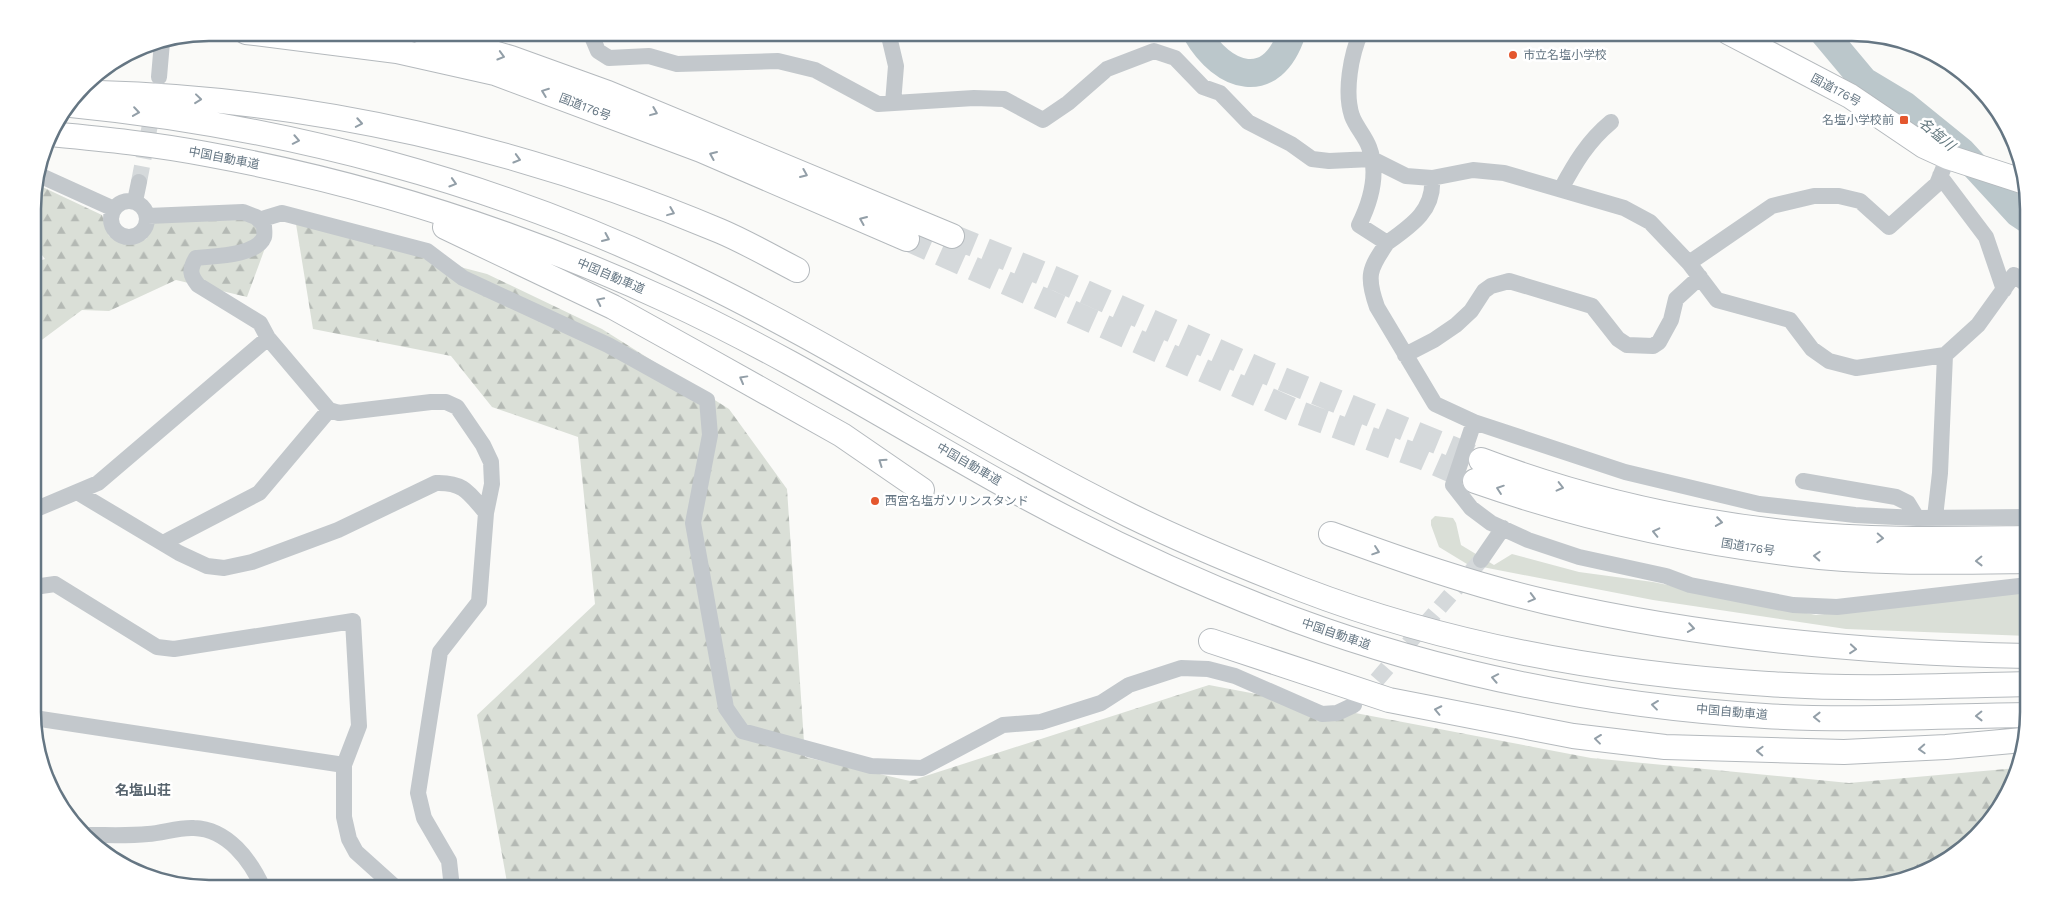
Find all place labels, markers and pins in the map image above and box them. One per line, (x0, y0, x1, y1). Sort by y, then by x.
place label: 市立名塩小学校 (1523, 48, 1607, 62)
marker: 市立名塩小学校 (1507, 49, 1519, 61)
place label: 名塩小学校前 (1822, 113, 1894, 127)
marker: 名塩小学校前 (1898, 114, 1910, 126)
place label: 西宮名塩ガソリンスタンド (885, 494, 1029, 508)
marker: 西宮名塩ガソリンスタンド (869, 495, 881, 507)

